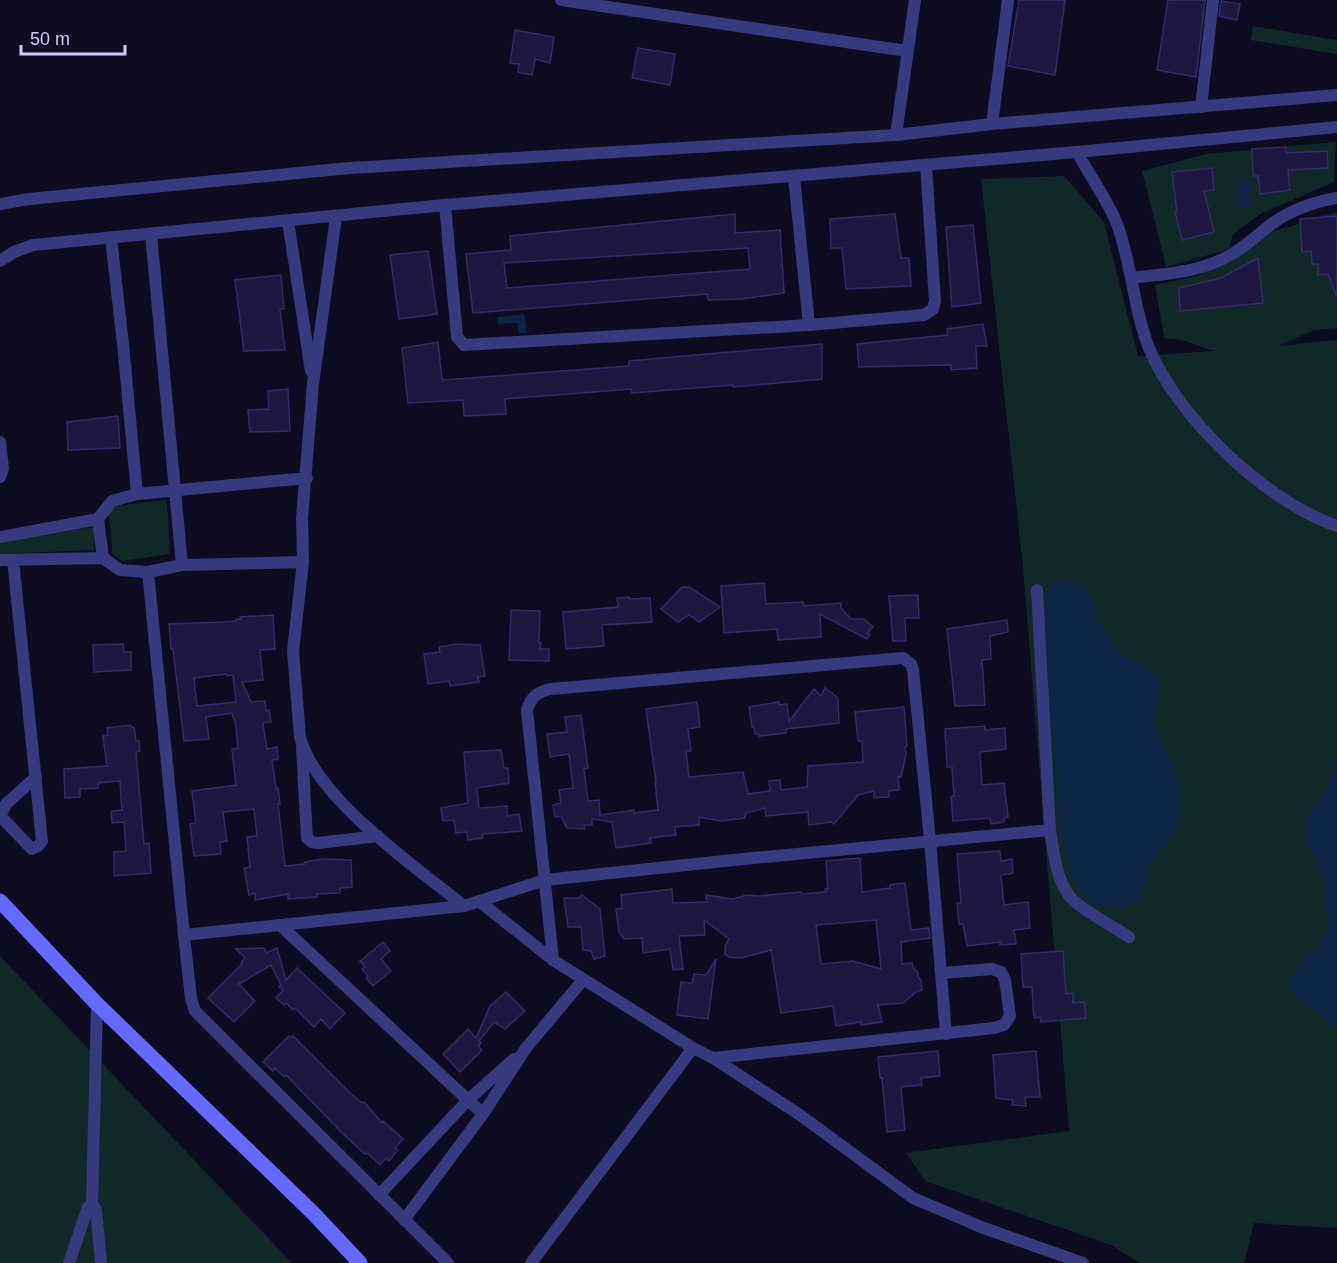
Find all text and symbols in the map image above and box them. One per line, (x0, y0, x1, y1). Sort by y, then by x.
scale bar (21, 18, 124, 56)
text: 50 m (30, 29, 70, 49)

